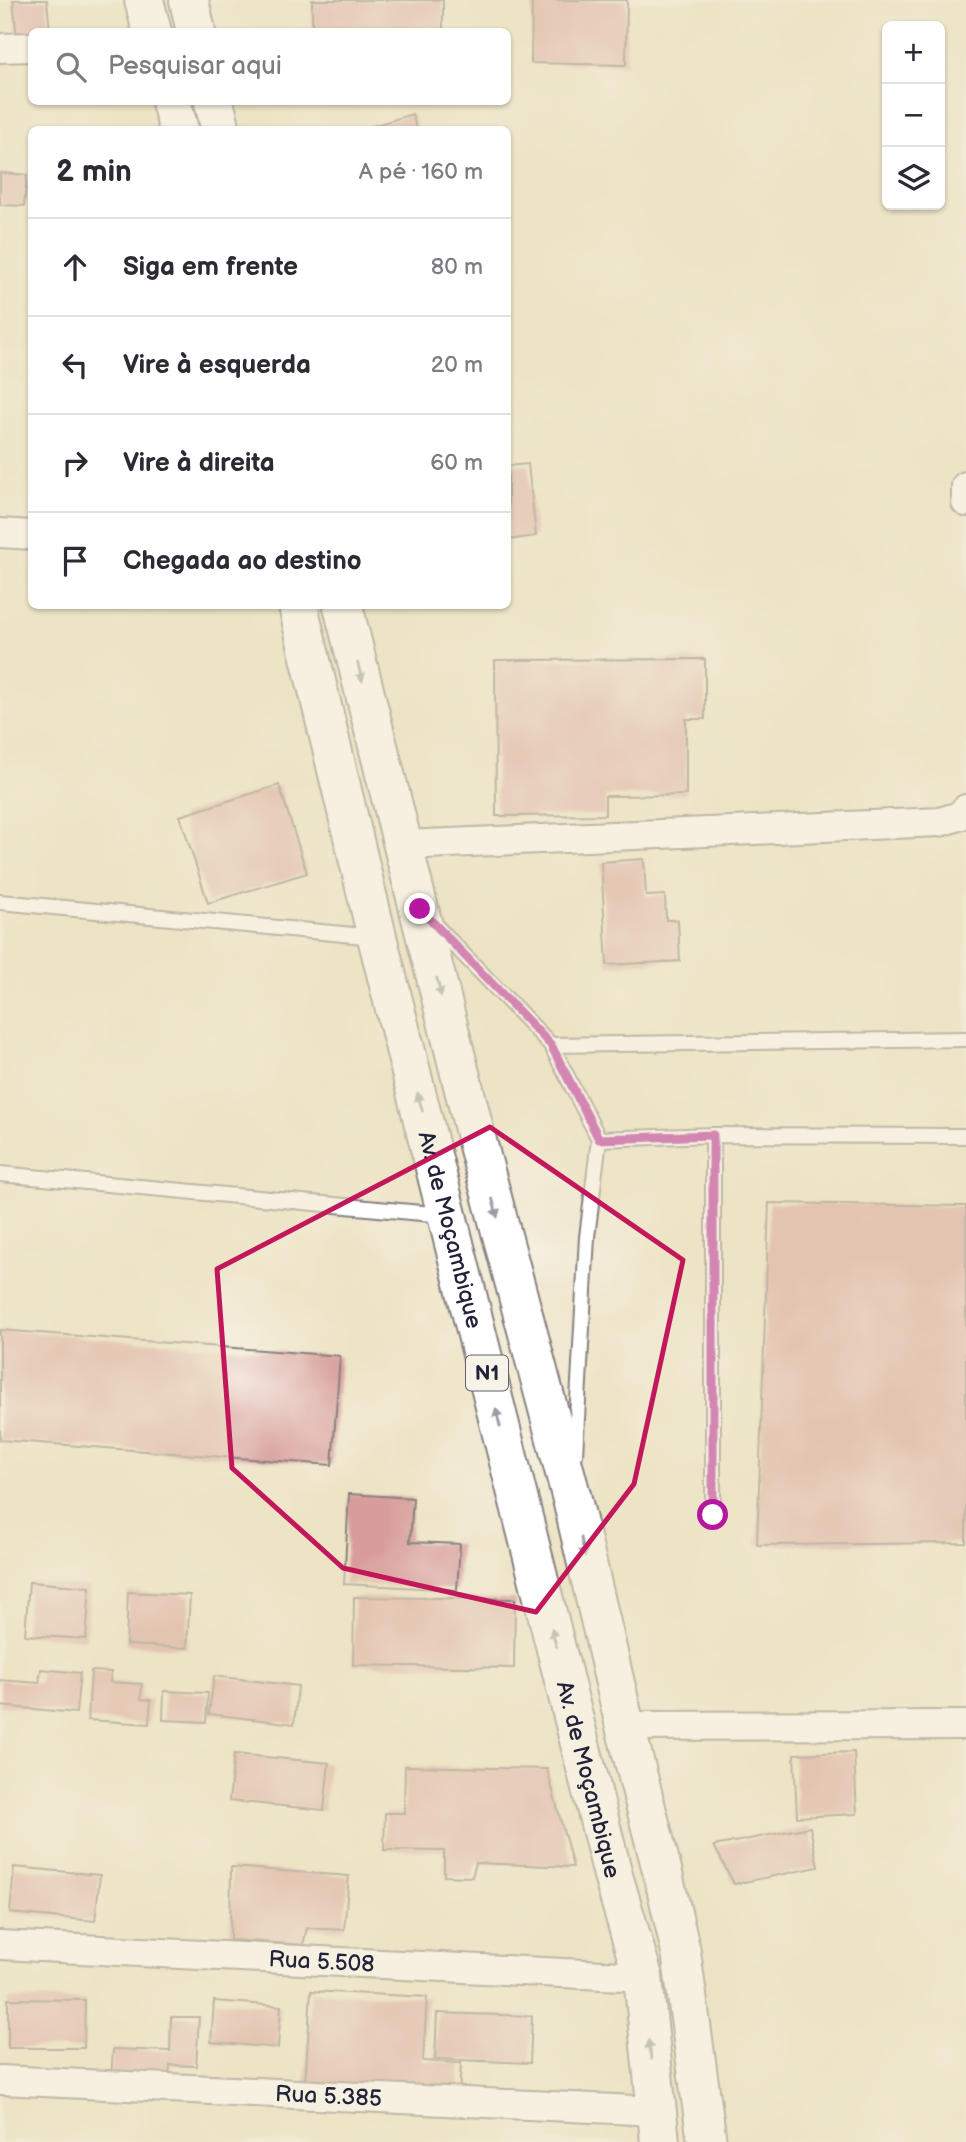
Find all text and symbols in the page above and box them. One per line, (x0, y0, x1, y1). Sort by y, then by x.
map controls (882, 21, 945, 210)
button: + (882, 21, 945, 84)
search box (28, 28, 511, 105)
icon: search (52, 48, 90, 86)
text: Pesquisar aqui (108, 51, 282, 82)
button: − (882, 84, 945, 147)
button: layers (882, 147, 945, 210)
text: 2 min (56, 154, 132, 190)
text: A pé · 160 m (359, 158, 483, 186)
icon: ahead (56, 248, 94, 286)
text: Siga em frente (123, 252, 298, 283)
text: 80 m (431, 253, 483, 281)
icon: left (56, 346, 94, 384)
text: Vire à esquerda (123, 350, 311, 381)
text: 20 m (431, 351, 483, 379)
icon: right (56, 444, 94, 482)
text: Vire à direita (123, 448, 275, 479)
text: 60 m (430, 449, 483, 477)
icon: arrive (56, 542, 94, 580)
text: Chegada ao destino (123, 546, 361, 577)
one-way arrow (355, 661, 366, 683)
route end (404, 893, 435, 924)
one-way arrow (434, 976, 445, 998)
one-way arrow (414, 1091, 425, 1113)
street label: Av. de Moçambique (411, 1128, 488, 1331)
one-way arrow (490, 1197, 501, 1219)
road number: N1 (466, 1356, 508, 1390)
one-way arrow (492, 1407, 503, 1429)
route start (697, 1499, 728, 1530)
one-way arrow (578, 1536, 589, 1558)
one-way arrow (548, 1627, 559, 1649)
street label: Av. de Moçambique (550, 1678, 626, 1881)
street label: Rua 5.508 (268, 1945, 375, 1979)
one-way arrow (644, 2039, 655, 2061)
street label: Rua 5.385 (275, 2080, 383, 2113)

